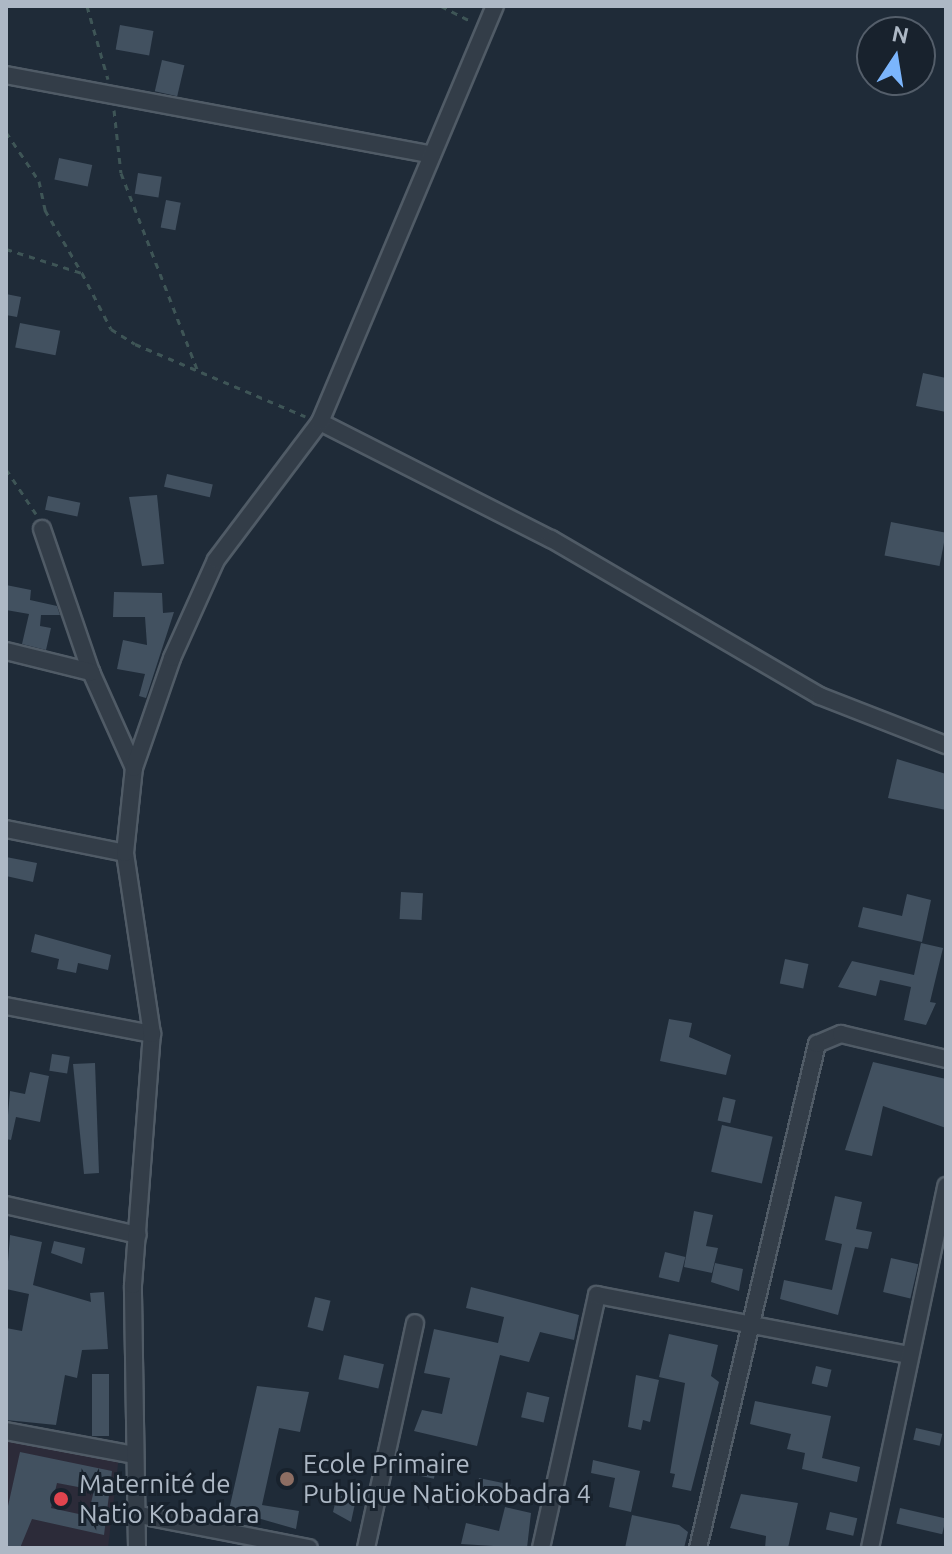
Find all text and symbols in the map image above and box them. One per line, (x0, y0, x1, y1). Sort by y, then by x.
north arrow (856, 16, 936, 96)
text: N (890, 20, 911, 48)
place label: Ecole Primaire Publique Natiokobadra 4 (303, 1448, 591, 1510)
place label: Maternité de Natio Kobadara (79, 1468, 260, 1530)
marker: Ecole Primaire Publique Natiokobadra 4 (278, 1470, 296, 1488)
marker: Maternité de Natio Kobadara (50, 1488, 72, 1510)

